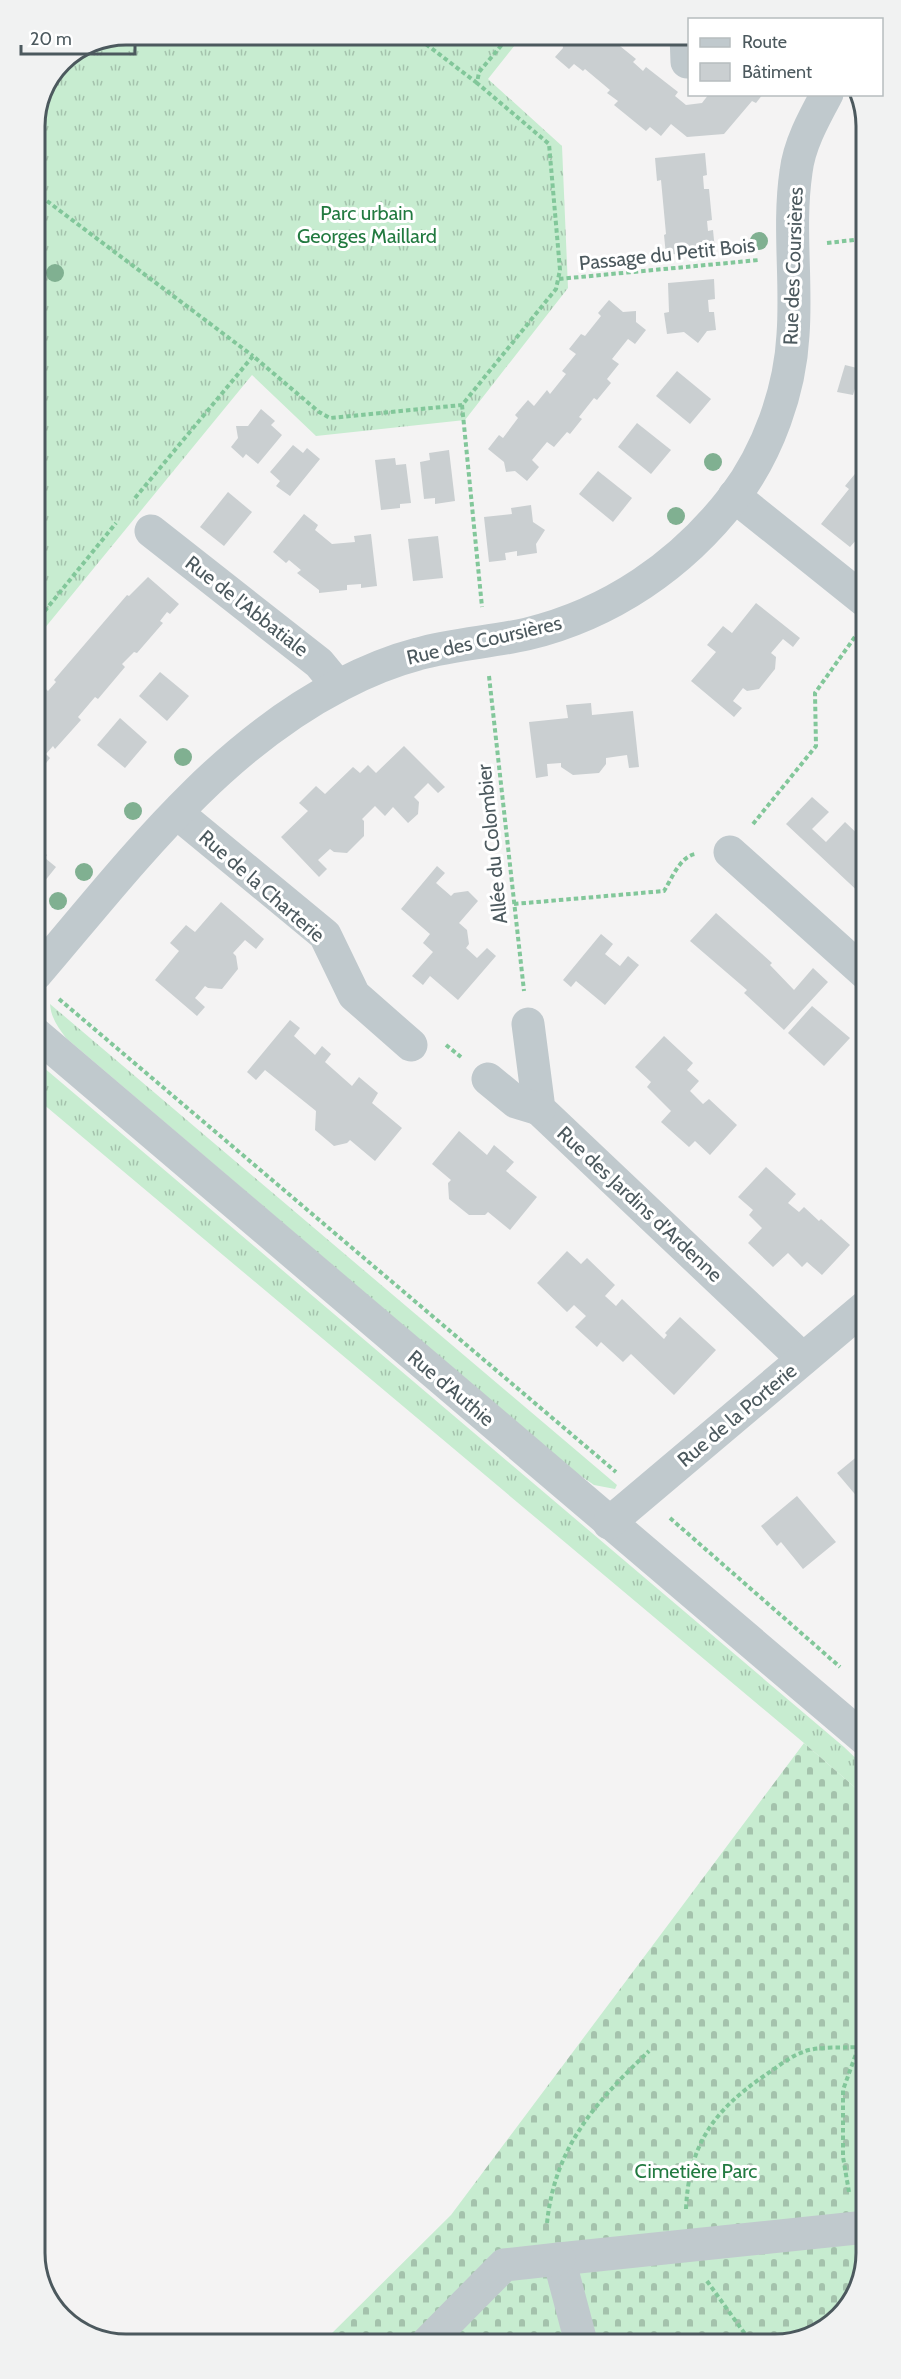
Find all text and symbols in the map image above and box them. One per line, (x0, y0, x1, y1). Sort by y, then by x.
scale bar (21, 18, 135, 56)
legend (688, 18, 883, 96)
text: 20 m (30, 28, 72, 50)
text: Route (742, 31, 787, 53)
text: Bâtiment (742, 61, 812, 83)
street label: Rue des Coursières (778, 186, 808, 346)
park label: Parc urbain Georges Maillard (297, 201, 437, 248)
street label: Passage du Petit Bois (578, 233, 756, 275)
street label: Rue de l'Abbatiale (181, 551, 313, 661)
street label: Rue des Coursières (404, 610, 564, 670)
street label: Allée du Colombier (472, 762, 512, 925)
street label: Rue de la Charterie (194, 825, 330, 947)
street label: Rue des Jardins d'Ardenne (552, 1121, 728, 1287)
street label: Rue d'Authie (403, 1345, 499, 1431)
street label: Rue de la Porterie (673, 1358, 801, 1472)
park label: Cimetière Parc (635, 2159, 757, 2183)

